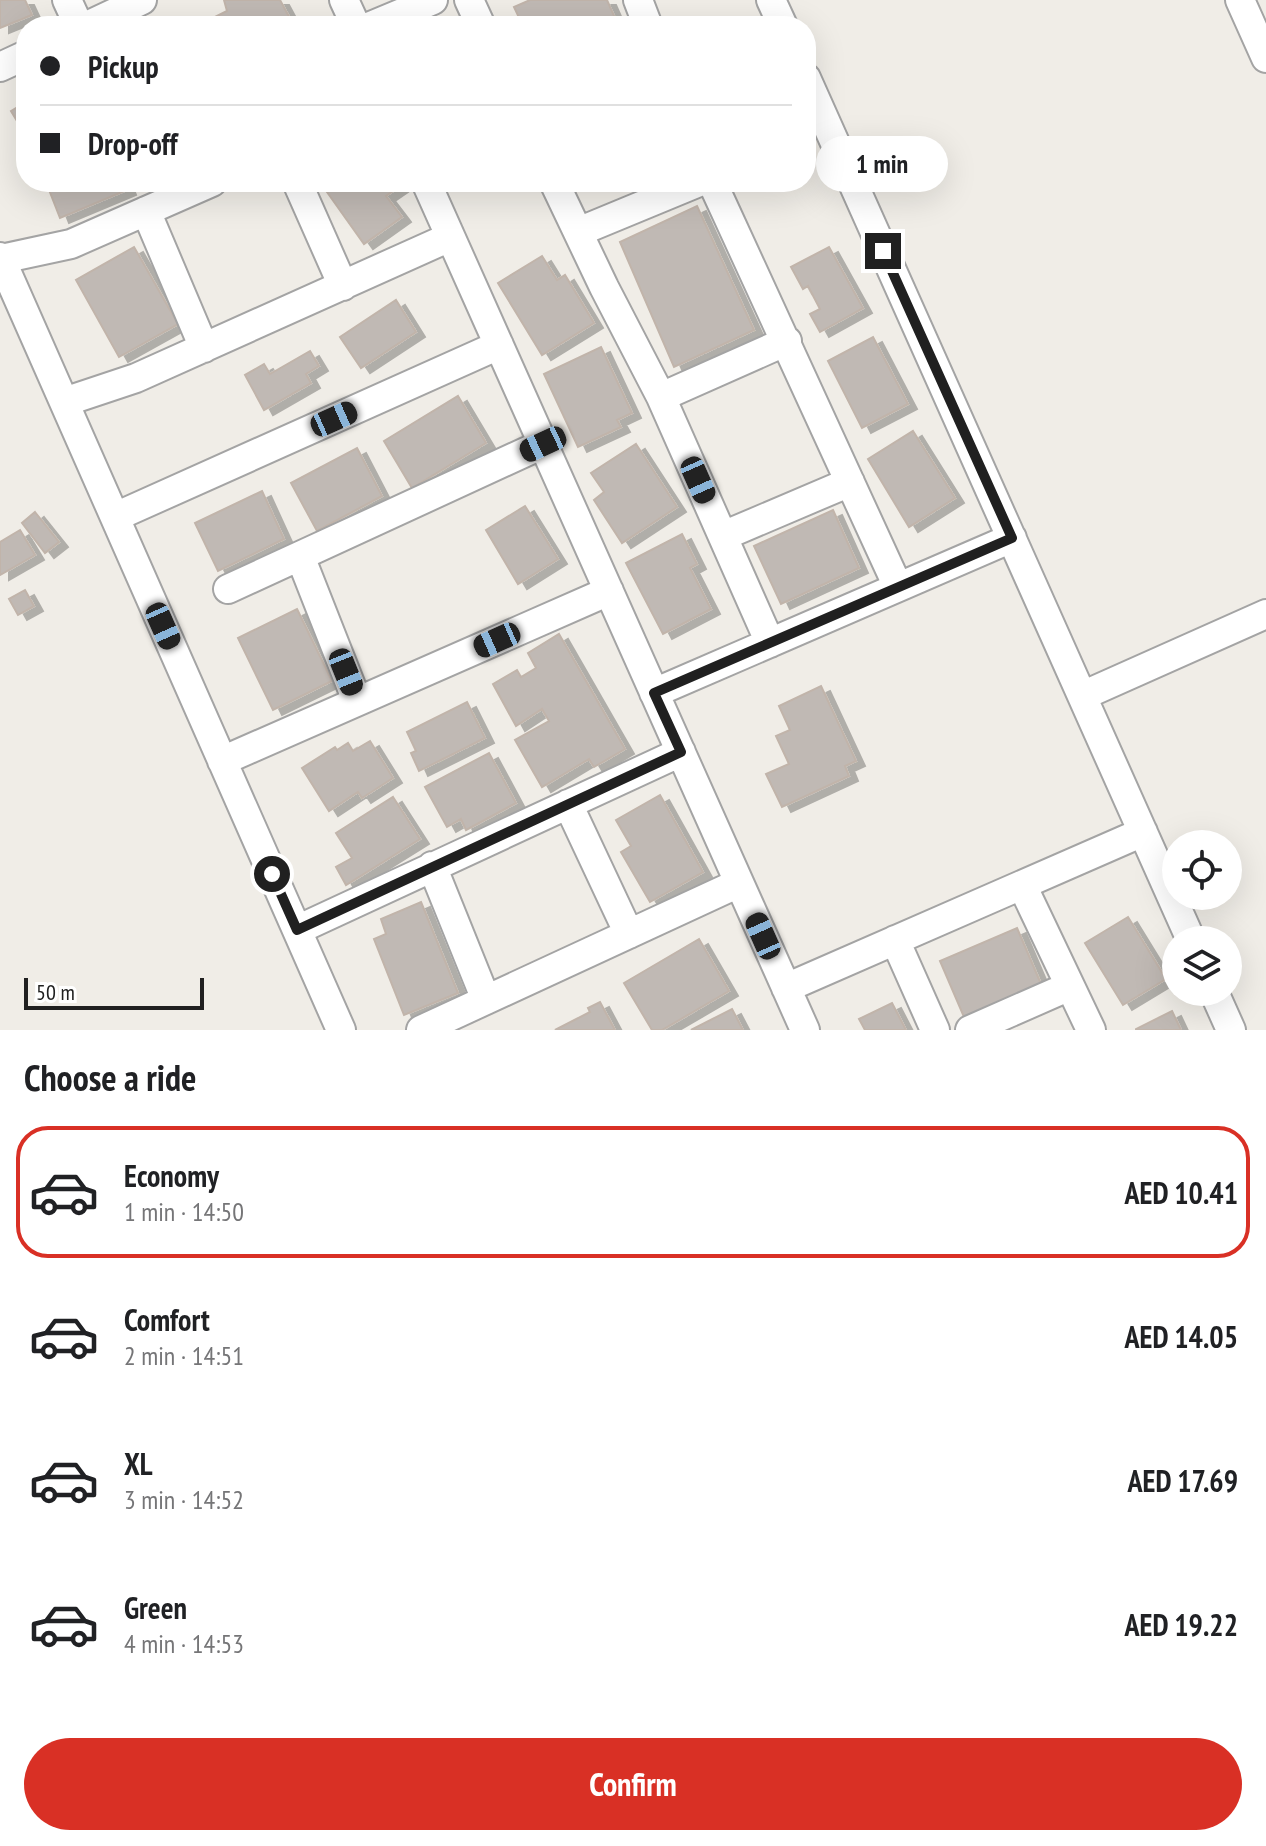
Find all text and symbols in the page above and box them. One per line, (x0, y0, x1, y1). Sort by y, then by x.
text: Pickup (88, 47, 159, 86)
text: Drop-off (88, 124, 178, 163)
callout: 1 min (817, 135, 949, 191)
text: 1 min (856, 147, 908, 180)
route end (865, 233, 901, 269)
car (307, 398, 361, 440)
car (516, 423, 570, 465)
car (677, 453, 719, 507)
car (142, 599, 184, 653)
car (470, 619, 524, 661)
car (326, 645, 366, 699)
map controls (1162, 830, 1242, 1006)
button: locate (1162, 830, 1242, 910)
route start (254, 856, 290, 892)
car (742, 909, 784, 963)
button: layers (1162, 926, 1242, 1006)
scale bar (24, 974, 204, 1010)
text: 50 m (36, 978, 75, 1006)
text: Choose a ride (24, 1054, 196, 1101)
icon: car (28, 1156, 100, 1228)
text: Economy (124, 1156, 219, 1195)
text: AED 10.41 (1125, 1173, 1238, 1212)
text: 1 min · 14:50 (124, 1195, 244, 1228)
icon: car (28, 1300, 100, 1372)
text: Comfort (124, 1300, 210, 1339)
text: AED 14.05 (1125, 1317, 1238, 1356)
text: 2 min · 14:51 (124, 1339, 244, 1372)
icon: car (28, 1444, 100, 1516)
text: XL (124, 1444, 153, 1483)
text: AED 17.69 (1128, 1461, 1238, 1500)
text: 3 min · 14:52 (124, 1483, 244, 1516)
icon: car (28, 1588, 100, 1660)
text: Green (124, 1588, 187, 1627)
text: AED 19.22 (1125, 1605, 1238, 1644)
text: 4 min · 14:53 (124, 1627, 244, 1660)
button: Confirm (24, 1738, 1242, 1830)

